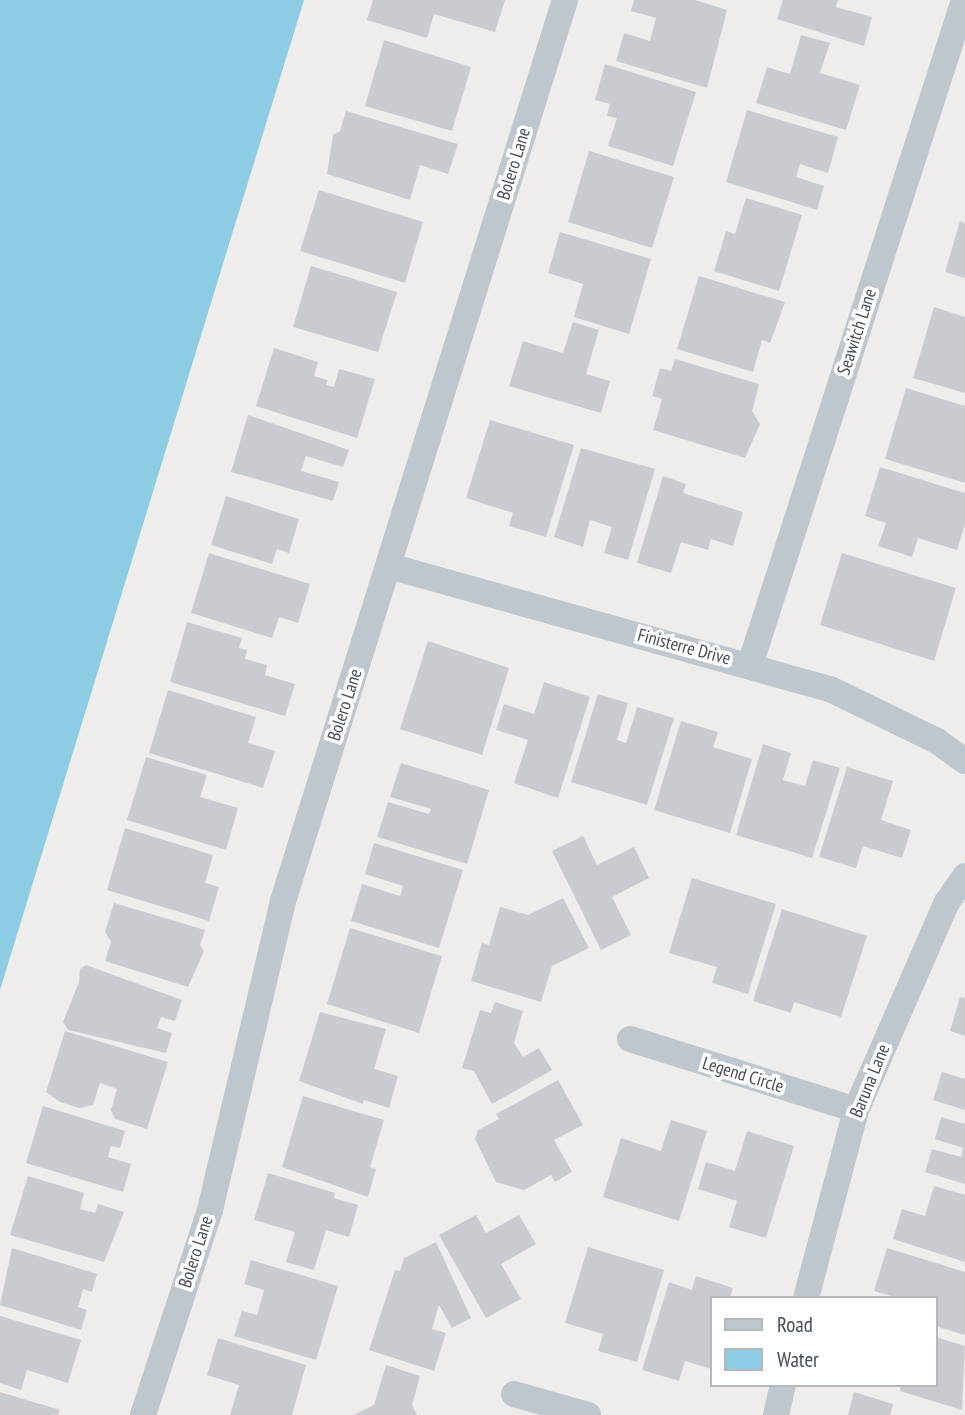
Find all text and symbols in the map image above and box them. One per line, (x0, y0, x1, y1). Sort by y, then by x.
street label: Bolero Lane (493, 125, 535, 203)
street label: Seawitch Lane (833, 286, 881, 378)
street label: Finisterre Drive (635, 624, 733, 670)
street label: Bolero Lane (323, 666, 367, 744)
street label: Baruna Lane (846, 1041, 894, 1121)
street label: Legend Circle (700, 1052, 786, 1098)
street label: Bolero Lane (174, 1213, 218, 1291)
legend (710, 1296, 937, 1387)
text: Road (777, 1311, 813, 1338)
text: Water (777, 1346, 819, 1373)

